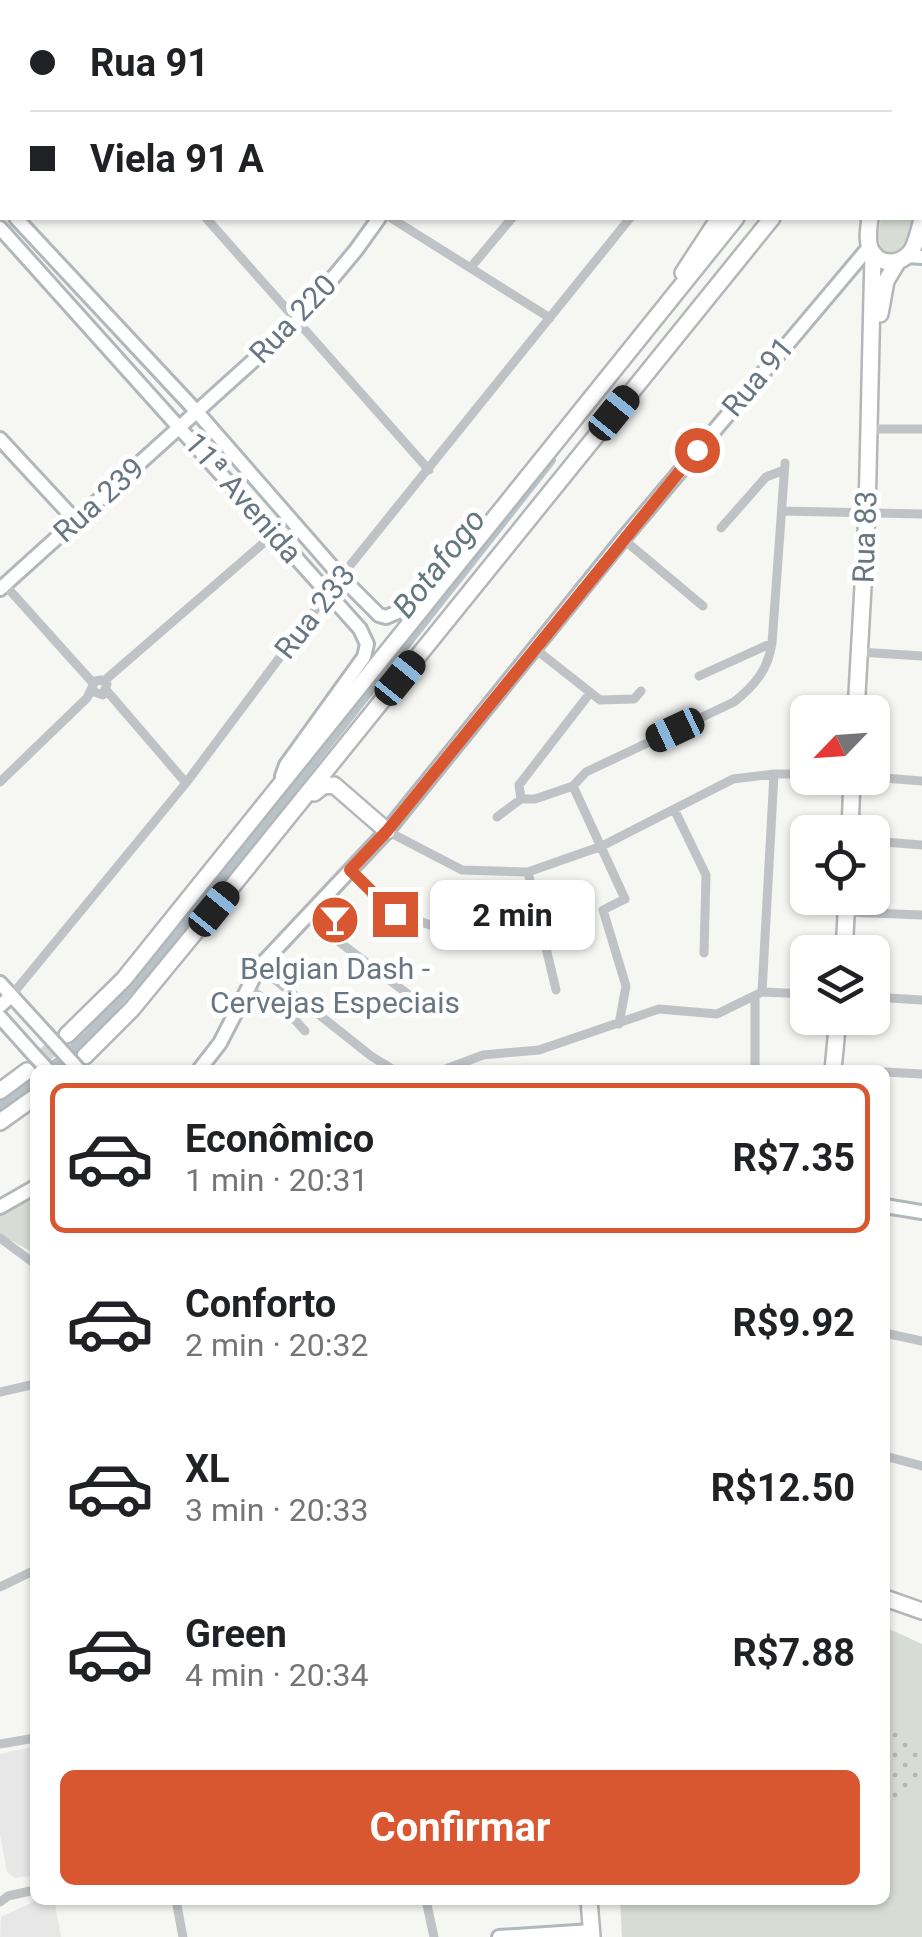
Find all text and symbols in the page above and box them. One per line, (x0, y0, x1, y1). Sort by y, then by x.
text: Rua 91 (90, 41, 209, 85)
text: Viela 91 A (90, 137, 264, 181)
street label: Rua 220 (242, 267, 343, 370)
street label: Rua 91 (714, 330, 801, 423)
car (583, 380, 645, 446)
street label: 11ª Avenida (177, 426, 309, 570)
route start (675, 428, 720, 473)
street label: Rua 239 (46, 450, 151, 549)
street label: Rua 83 (845, 490, 884, 584)
water label: Botafogo (385, 501, 493, 625)
street label: Rua 233 (267, 558, 362, 666)
car (369, 645, 431, 711)
north arrow (790, 695, 890, 795)
map controls (790, 695, 890, 1035)
car (641, 704, 709, 756)
button: locate (790, 815, 890, 915)
car (183, 876, 245, 942)
callout: 2 min (430, 879, 595, 949)
route end (373, 892, 418, 937)
bar icon: Belgian Dash - Cervejas Especiais (309, 894, 361, 946)
text: 2 min (472, 896, 553, 934)
button: layers (790, 935, 890, 1035)
place label: Belgian Dash - Cervejas Especiais (210, 951, 460, 1020)
icon: car (65, 1113, 155, 1203)
text: Econômico (185, 1117, 374, 1161)
text: R$7.35 (732, 1136, 855, 1180)
text: 1 min · 20:31 (185, 1161, 368, 1199)
icon: car (65, 1278, 155, 1368)
text: Conforto (185, 1282, 336, 1326)
text: R$9.92 (732, 1301, 855, 1345)
text: 2 min · 20:32 (185, 1326, 368, 1364)
icon: car (65, 1443, 155, 1533)
text: XL (185, 1447, 230, 1491)
text: R$12.50 (711, 1466, 855, 1510)
text: 3 min · 20:33 (185, 1491, 368, 1529)
icon: car (65, 1608, 155, 1698)
text: Green (185, 1612, 287, 1656)
text: R$7.88 (732, 1631, 855, 1675)
text: 4 min · 20:34 (185, 1656, 368, 1694)
button: Confirmar (60, 1770, 860, 1885)

